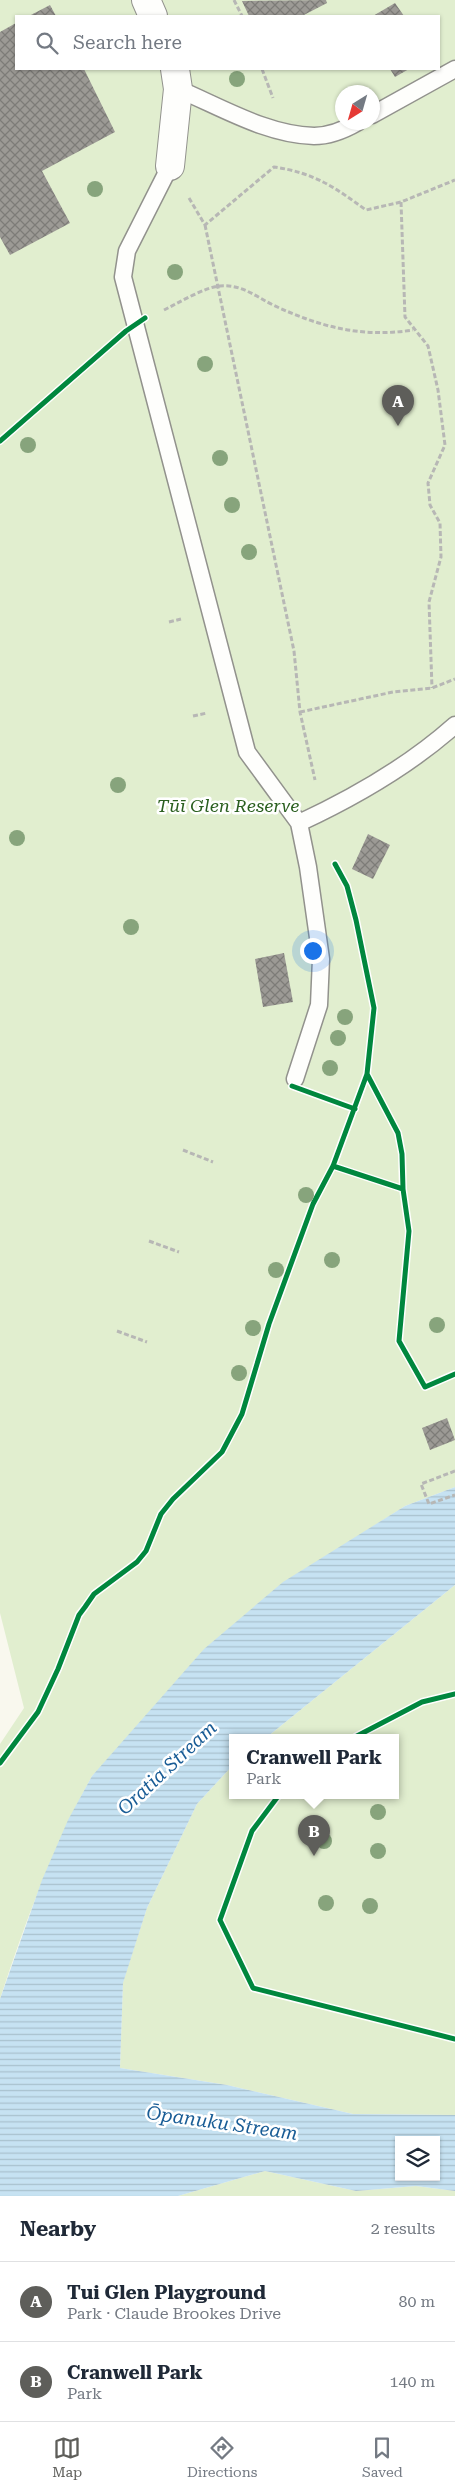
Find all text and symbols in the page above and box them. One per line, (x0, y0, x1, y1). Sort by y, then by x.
search box (15, 15, 440, 70)
icon: search (33, 29, 61, 57)
text: Search here (73, 31, 182, 54)
north arrow (335, 85, 380, 130)
pin: A (382, 385, 414, 426)
park label: Tūī Glen Reserve (157, 795, 299, 816)
your location (300, 938, 326, 964)
water label: Oratia Stream (113, 1716, 222, 1820)
popup (229, 1734, 399, 1799)
text: Cranwell Park (246, 1746, 382, 1769)
text: Park (246, 1769, 281, 1788)
pin: B (298, 1815, 330, 1856)
water label: Ōpanuku Stream (145, 2101, 299, 2145)
map controls (395, 2136, 440, 2181)
button: layers (395, 2136, 440, 2181)
text: Nearby (20, 2217, 96, 2241)
text: 2 results (371, 2219, 435, 2238)
text: Tui Glen Playground (67, 2281, 266, 2304)
text: A (30, 2292, 42, 2311)
text: 80 m (398, 2292, 435, 2311)
text: Park · Claude Brookes Drive (67, 2304, 281, 2323)
text: Cranwell Park (67, 2361, 203, 2384)
text: B (30, 2372, 42, 2391)
text: 140 m (389, 2372, 435, 2391)
text: Park (67, 2384, 102, 2403)
tab: Map (52, 2434, 82, 2480)
tab: Directions (187, 2434, 257, 2480)
tab: Saved (362, 2434, 403, 2480)

